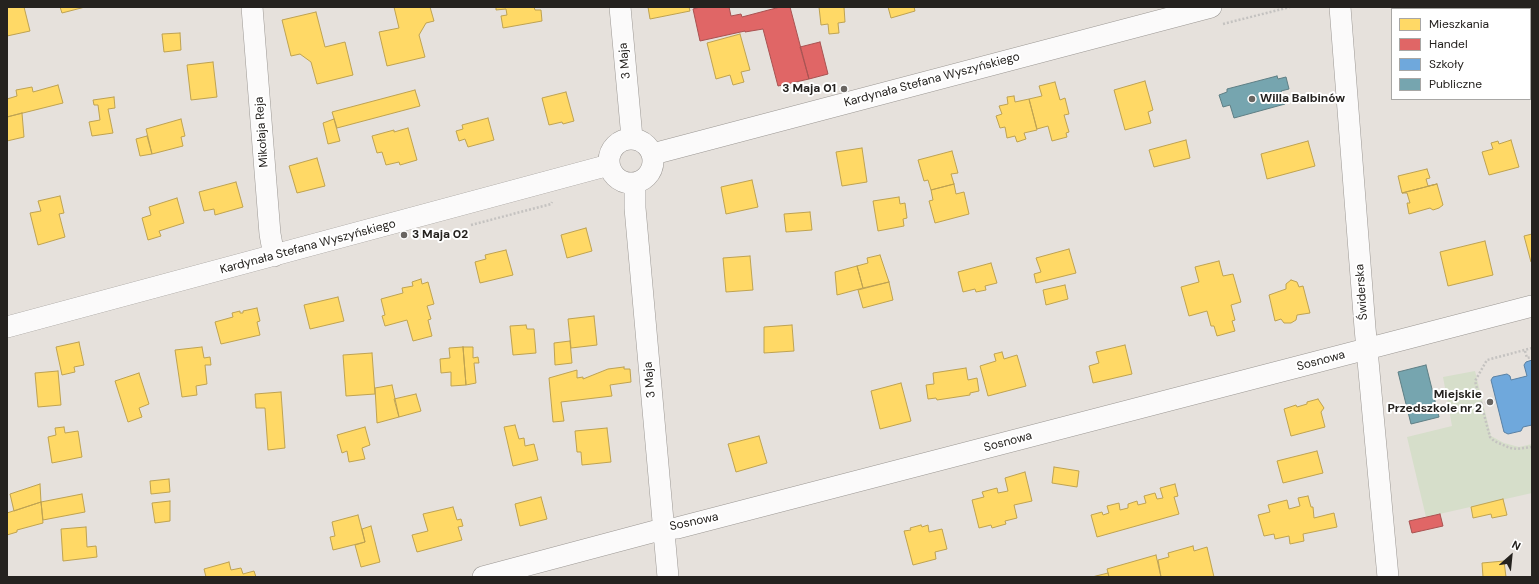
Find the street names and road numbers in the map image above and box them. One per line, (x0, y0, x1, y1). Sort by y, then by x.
street label: 3 Maja (616, 42, 634, 80)
street label: Kardynała Stefana Wyszyńskiego (843, 50, 1021, 110)
street label: Mikołaja Reja (252, 96, 272, 168)
street label: Kardynała Stefana Wyszyńskiego (219, 217, 397, 277)
street label: Świderska (1353, 263, 1371, 321)
street label: Sosnowa (1295, 348, 1347, 374)
street label: 3 Maja (641, 361, 659, 399)
street label: Sosnowa (982, 429, 1034, 455)
street label: Sosnowa (668, 510, 720, 534)

